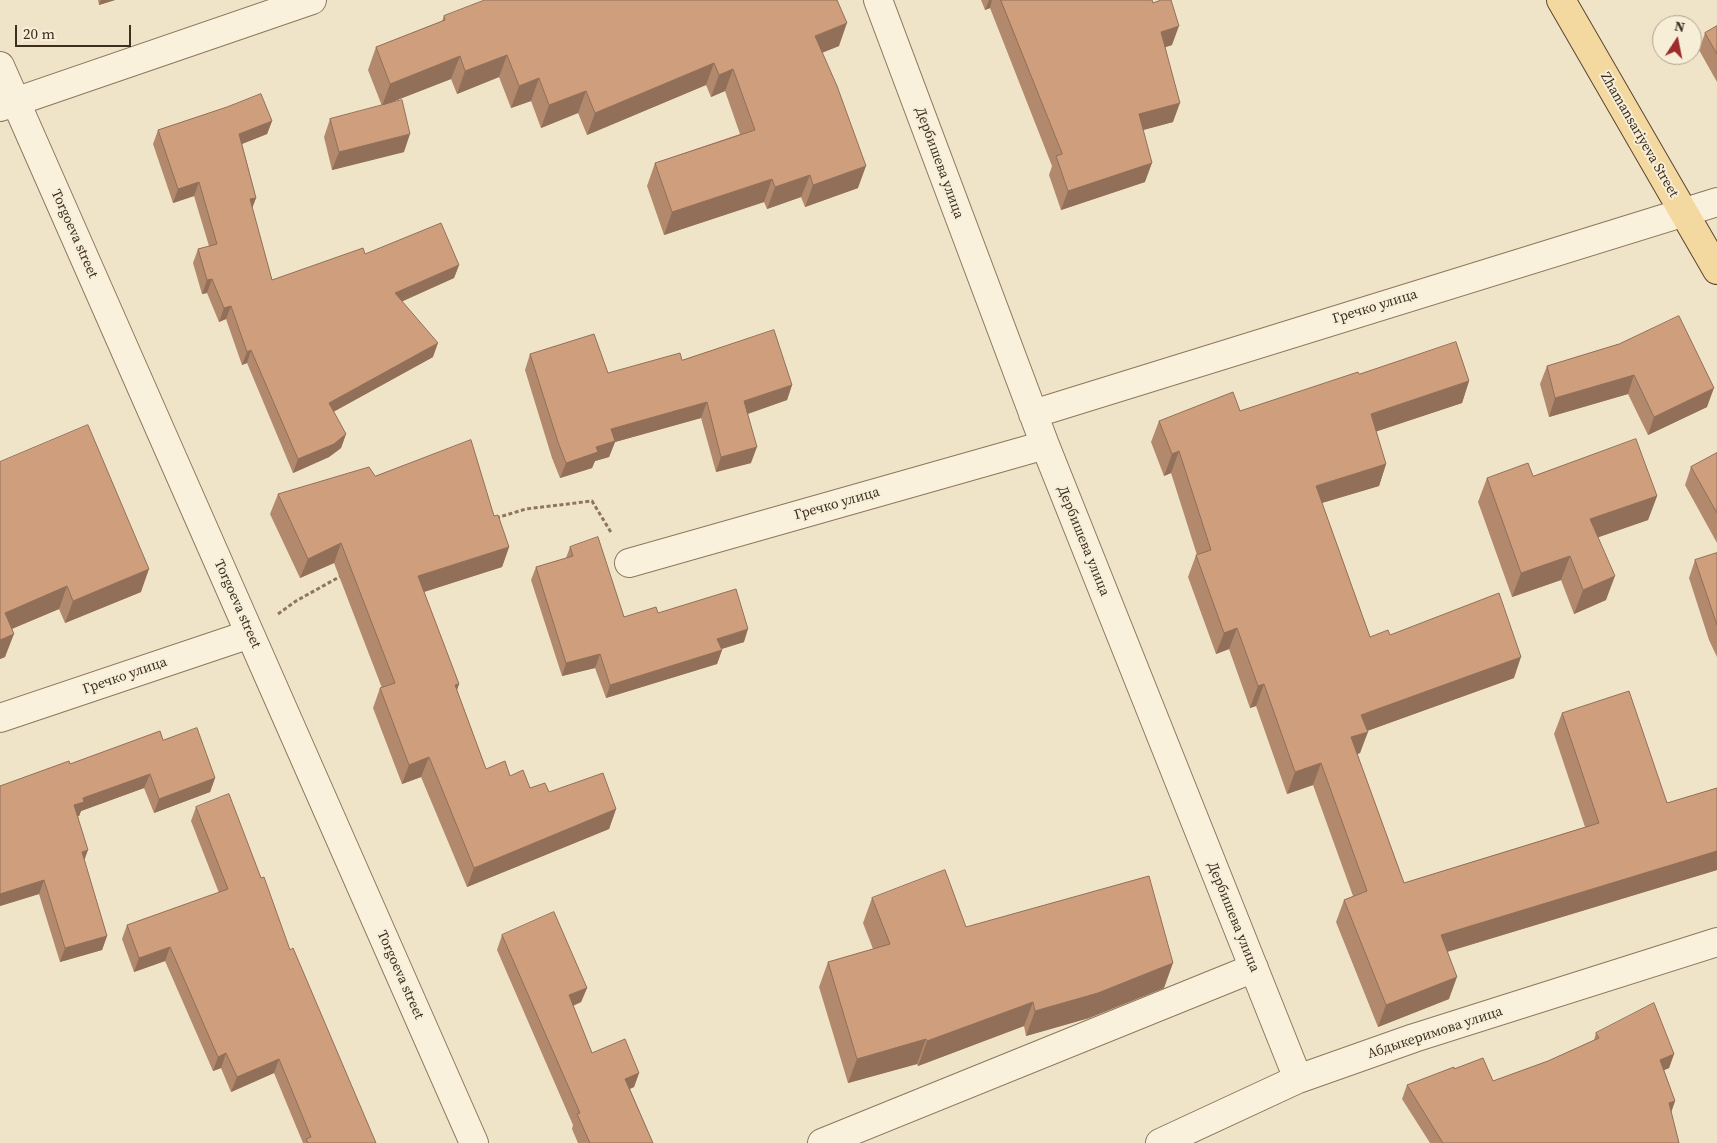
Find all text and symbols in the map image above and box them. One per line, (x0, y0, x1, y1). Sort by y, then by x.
scale bar (18, 15, 134, 47)
north arrow (1652, 15, 1702, 65)
text: N (1673, 15, 1687, 37)
text: 20 m (23, 23, 55, 44)
street label: Zhamansariyeva Street (1596, 69, 1682, 201)
street label: Дербишева улица (911, 105, 967, 221)
street label: Torgoeva street (47, 187, 101, 281)
street label: Гречко улица (1330, 286, 1420, 328)
street label: Дербишева улица (1053, 483, 1113, 599)
street label: Гречко улица (792, 484, 882, 524)
street label: Torgoeva street (210, 557, 264, 651)
street label: Гречко улица (81, 654, 169, 698)
street label: Дербишева улица (1203, 859, 1263, 975)
street label: Torgoeva street (373, 928, 427, 1022)
street label: Абдыкеримова улица (1365, 1003, 1505, 1063)

